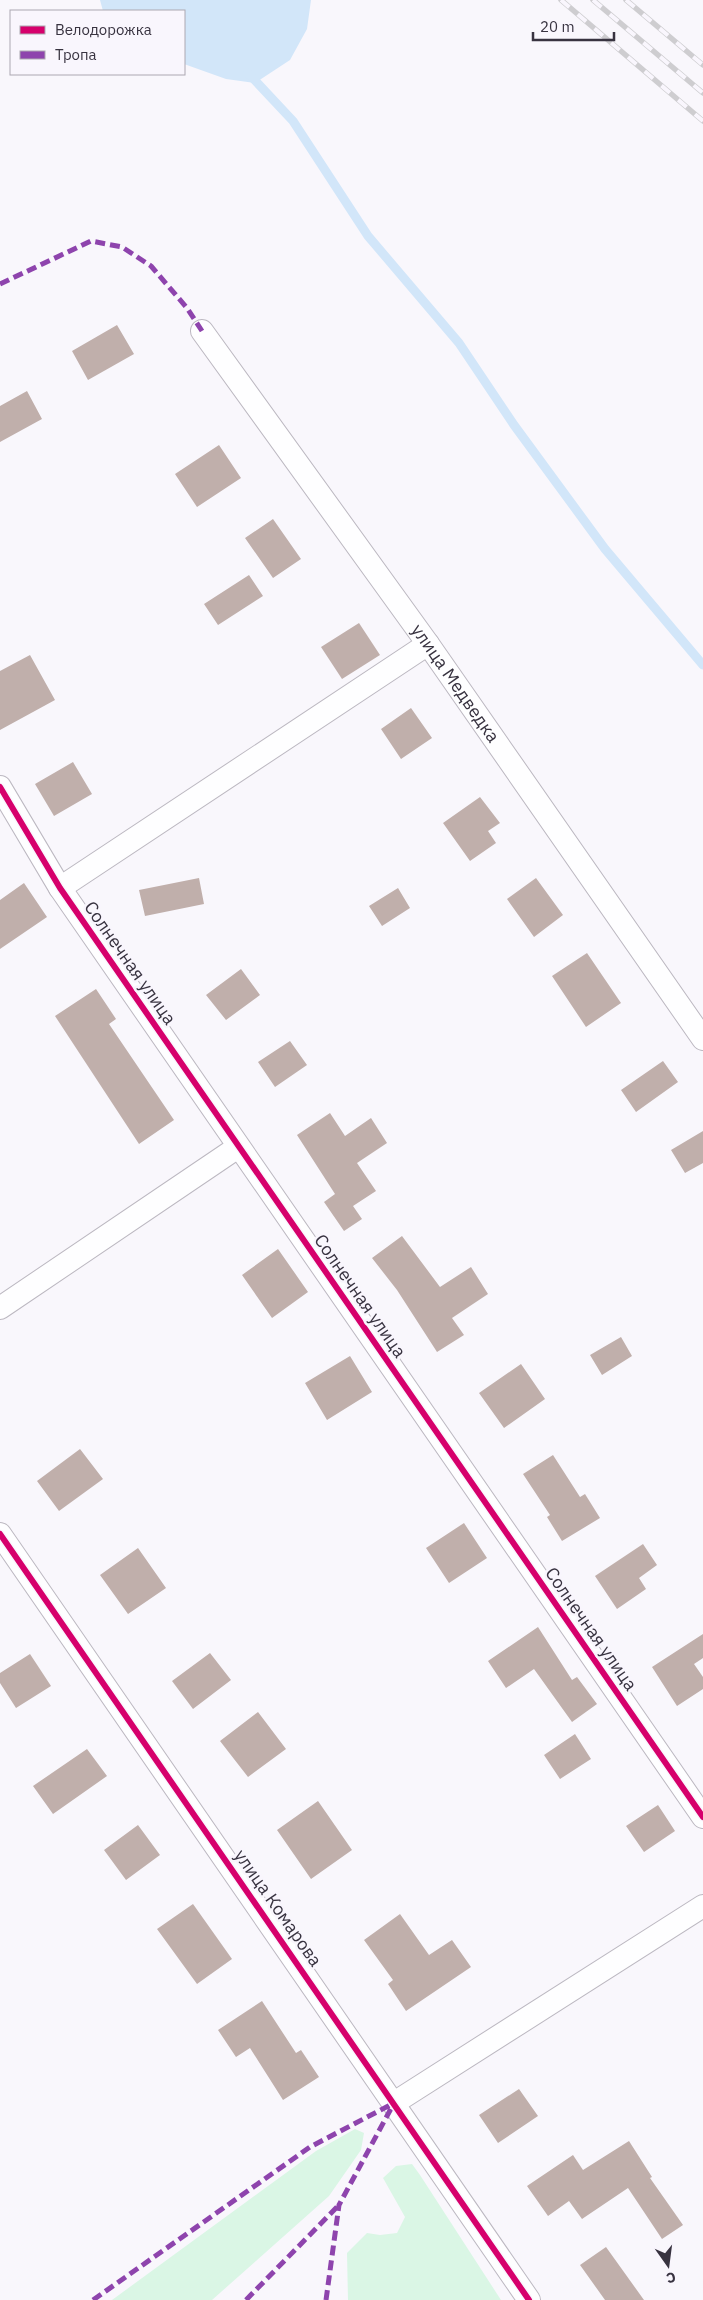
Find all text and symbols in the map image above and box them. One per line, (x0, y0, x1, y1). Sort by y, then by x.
legend (10, 10, 185, 75)
scale bar (533, 10, 614, 42)
text: 20 m (540, 17, 575, 36)
text: Велодорожка (55, 20, 152, 39)
text: Тропа (55, 45, 97, 64)
street label: улица Медведка (406, 619, 505, 747)
street label: Солнечная улица (79, 897, 182, 1029)
street label: Солнечная улица (309, 1230, 412, 1362)
street label: Солнечная улица (540, 1563, 643, 1695)
street label: улица Комарова (229, 1845, 328, 1971)
north arrow (643, 2240, 693, 2290)
text: С (665, 2268, 678, 2287)

